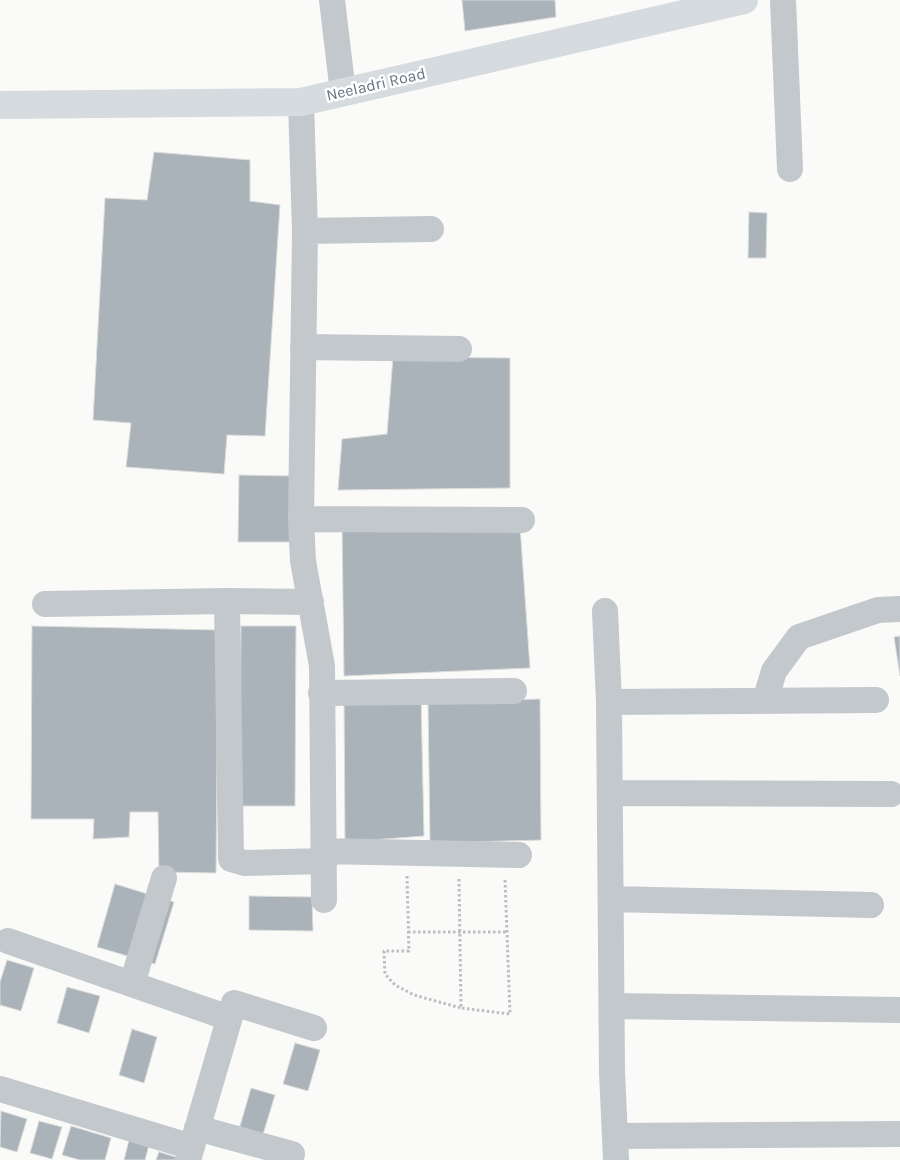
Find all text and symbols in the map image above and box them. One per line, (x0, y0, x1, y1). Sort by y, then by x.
street label: Neeladri Road (324, 64, 428, 106)

